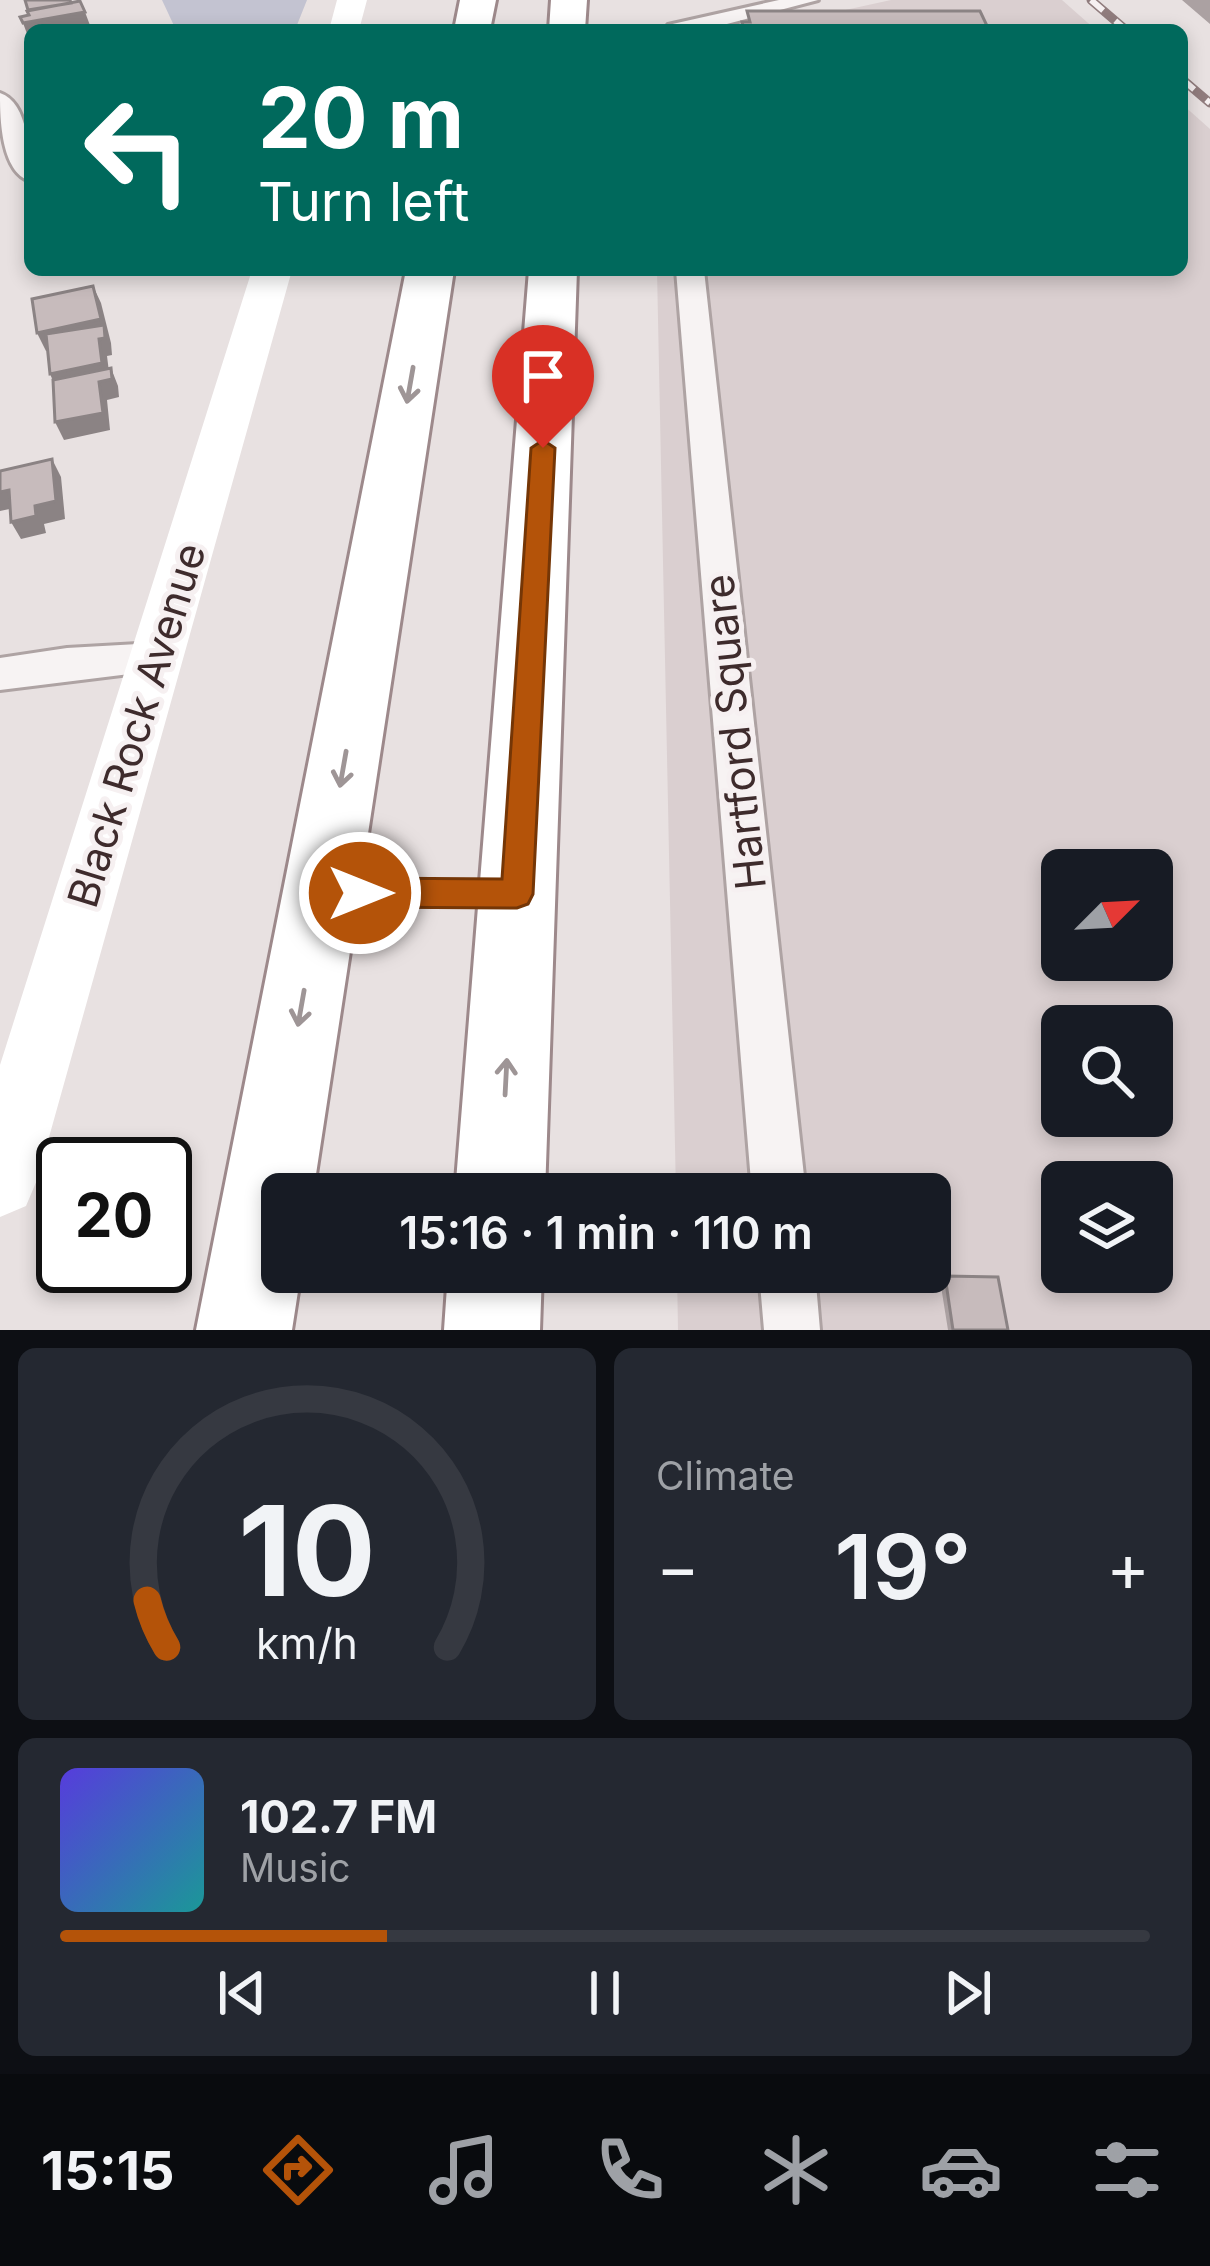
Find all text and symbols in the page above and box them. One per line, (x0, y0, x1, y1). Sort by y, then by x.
text: 20 m (258, 67, 464, 168)
icon: left (60, 72, 216, 228)
text: Turn left (258, 169, 469, 234)
pin (492, 325, 594, 448)
icon: arrive (510, 343, 576, 409)
one-way arrow (398, 365, 420, 404)
street label: Black Rock Avenue (56, 537, 216, 913)
street label: Hartford Square (692, 572, 776, 892)
one-way arrow (330, 749, 353, 788)
position arrow (297, 830, 423, 956)
north arrow (1041, 849, 1173, 981)
map controls (1041, 849, 1173, 1293)
one-way arrow (288, 987, 311, 1026)
button: search (1041, 1005, 1173, 1137)
one-way arrow (495, 1058, 518, 1097)
speed limit sign: 20 (36, 1137, 192, 1293)
button: layers (1041, 1161, 1173, 1293)
text: 15:16 · 1 min · 110 m (399, 1205, 813, 1260)
text: Climate (656, 1452, 795, 1499)
text: 10 (238, 1475, 376, 1626)
text: 19° (835, 1512, 971, 1621)
text: − (656, 1527, 700, 1607)
text: + (1106, 1527, 1150, 1607)
text: km/h (256, 1617, 358, 1669)
text: 102.7 FM (240, 1789, 437, 1844)
text: Music (240, 1844, 351, 1891)
icon: previous (209, 1960, 275, 2026)
icon: pause (572, 1960, 638, 2026)
icon: next (935, 1960, 1001, 2026)
icon: directions (256, 2128, 340, 2212)
icon: music (422, 2128, 506, 2212)
icon: phone (588, 2128, 672, 2212)
icon: climate (754, 2128, 838, 2212)
icon: car (919, 2128, 1003, 2212)
icon: filters (1085, 2128, 1169, 2212)
text: 15:15 (41, 2138, 175, 2203)

